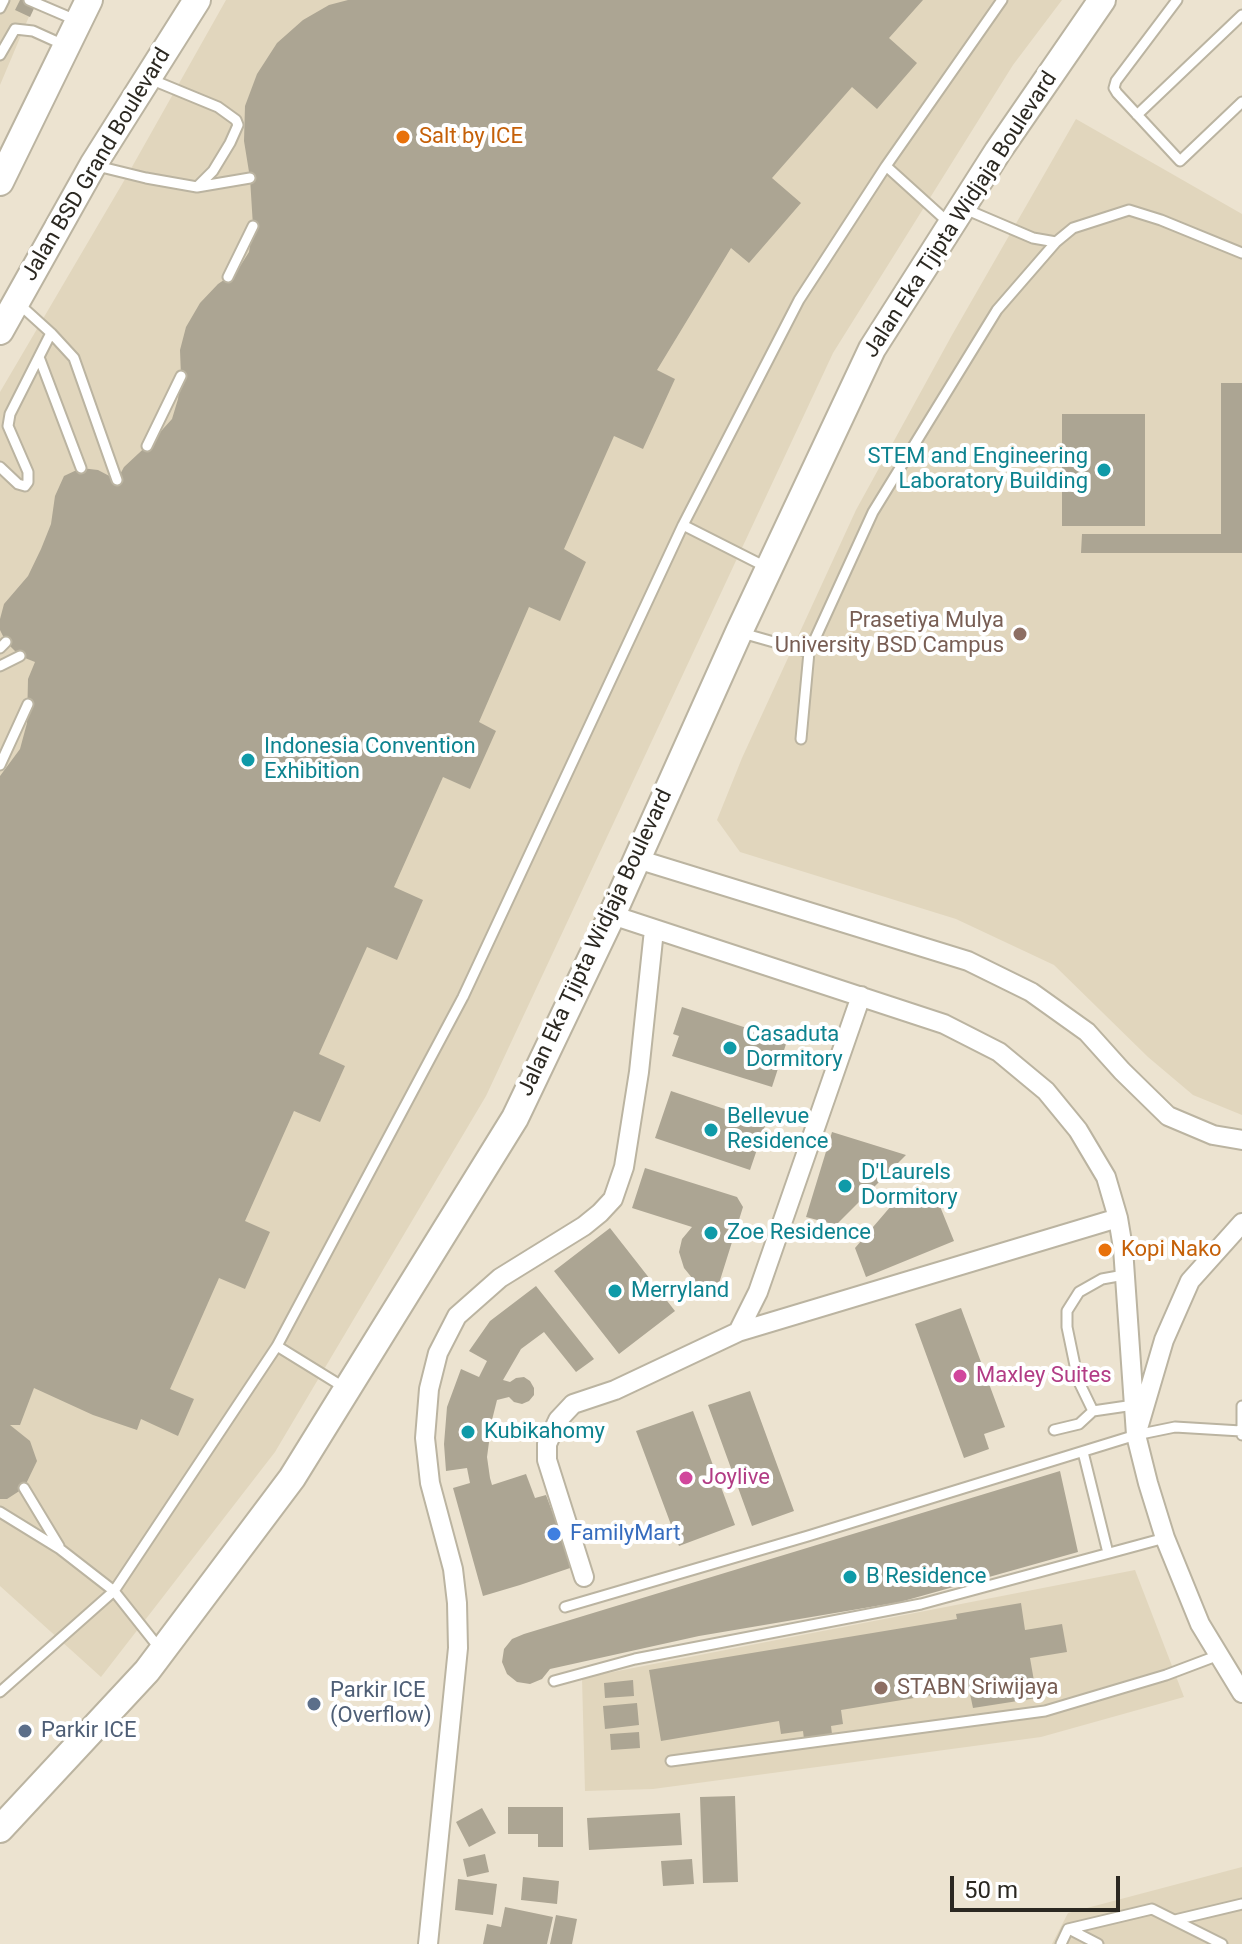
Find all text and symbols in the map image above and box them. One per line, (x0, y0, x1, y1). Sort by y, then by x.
street label: Jalan BSD Grand Boulevard (17, 44, 177, 286)
street label: Jalan Eka Tjipta Widjaja Boulevard (859, 67, 1063, 363)
place label: Salt by ICE (419, 124, 523, 150)
marker: Salt by ICE (394, 128, 412, 146)
place label: STEM and Engineering Laboratory Building (868, 444, 1088, 496)
marker: STEM and Engineering Laboratory Building (1095, 461, 1113, 479)
place label: Prasetiya Mulya University BSD Campus (775, 608, 1004, 660)
marker: Prasetiya Mulya University BSD Campus (1011, 625, 1029, 643)
place label: Indonesia Convention Exhibition (264, 734, 476, 786)
marker: Indonesia Convention Exhibition (239, 751, 257, 769)
street label: Jalan Eka Tjipta Widjaja Boulevard (513, 785, 679, 1101)
place label: Casaduta Dormitory (746, 1022, 843, 1074)
marker: Casaduta Dormitory (721, 1039, 739, 1057)
place label: Bellevue Residence (727, 1104, 828, 1156)
marker: Bellevue Residence (702, 1121, 720, 1139)
place label: D'Laurels Dormitory (861, 1160, 958, 1212)
marker: D'Laurels Dormitory (836, 1177, 854, 1195)
place label: Zoe Residence (727, 1220, 871, 1246)
marker: Zoe Residence (702, 1224, 720, 1242)
place label: Kopi Nako (1121, 1237, 1222, 1263)
marker: Kopi Nako (1096, 1241, 1114, 1259)
place label: Merryland (631, 1278, 729, 1304)
marker: Merryland (606, 1282, 624, 1300)
place label: Maxley Suites (976, 1363, 1112, 1389)
marker: Maxley Suites (951, 1367, 969, 1385)
place label: Kubikahomy (484, 1419, 605, 1445)
marker: Kubikahomy (459, 1423, 477, 1441)
place label: Joylive (702, 1465, 770, 1491)
marker: Joylive (677, 1469, 695, 1487)
place label: FamilyMart (570, 1521, 681, 1547)
marker: FamilyMart (545, 1525, 563, 1543)
place label: B Residence (866, 1564, 986, 1590)
marker: B Residence (841, 1568, 859, 1586)
place label: STABN Sriwijaya (897, 1675, 1059, 1701)
place label: Parkir ICE (Overflow) (330, 1678, 432, 1730)
marker: STABN Sriwijaya (872, 1679, 890, 1697)
marker: Parkir ICE (Overflow) (305, 1695, 323, 1713)
place label: Parkir ICE (41, 1718, 136, 1744)
marker: Parkir ICE (16, 1722, 34, 1740)
scale bar (954, 1860, 1124, 1910)
text: 50 m (964, 1876, 1018, 1904)

